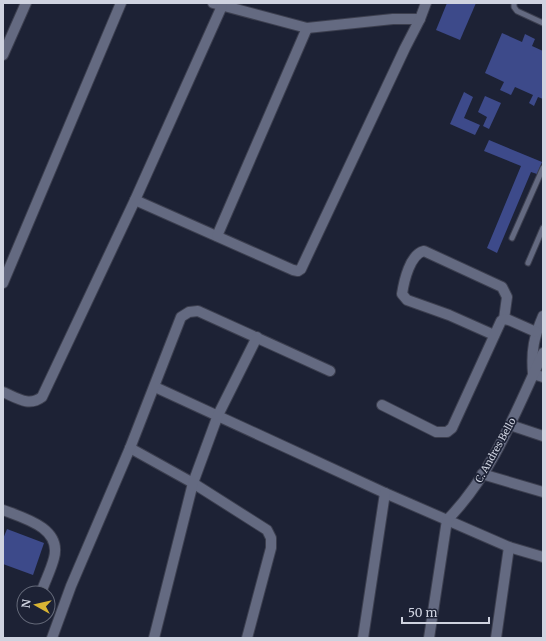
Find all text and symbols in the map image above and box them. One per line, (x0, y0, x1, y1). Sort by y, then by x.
street label: C. Andres Bello (472, 415, 519, 485)
north arrow (16, 585, 56, 625)
text: N (19, 598, 34, 609)
scale bar (402, 599, 489, 625)
text: 50 m (408, 605, 437, 620)

